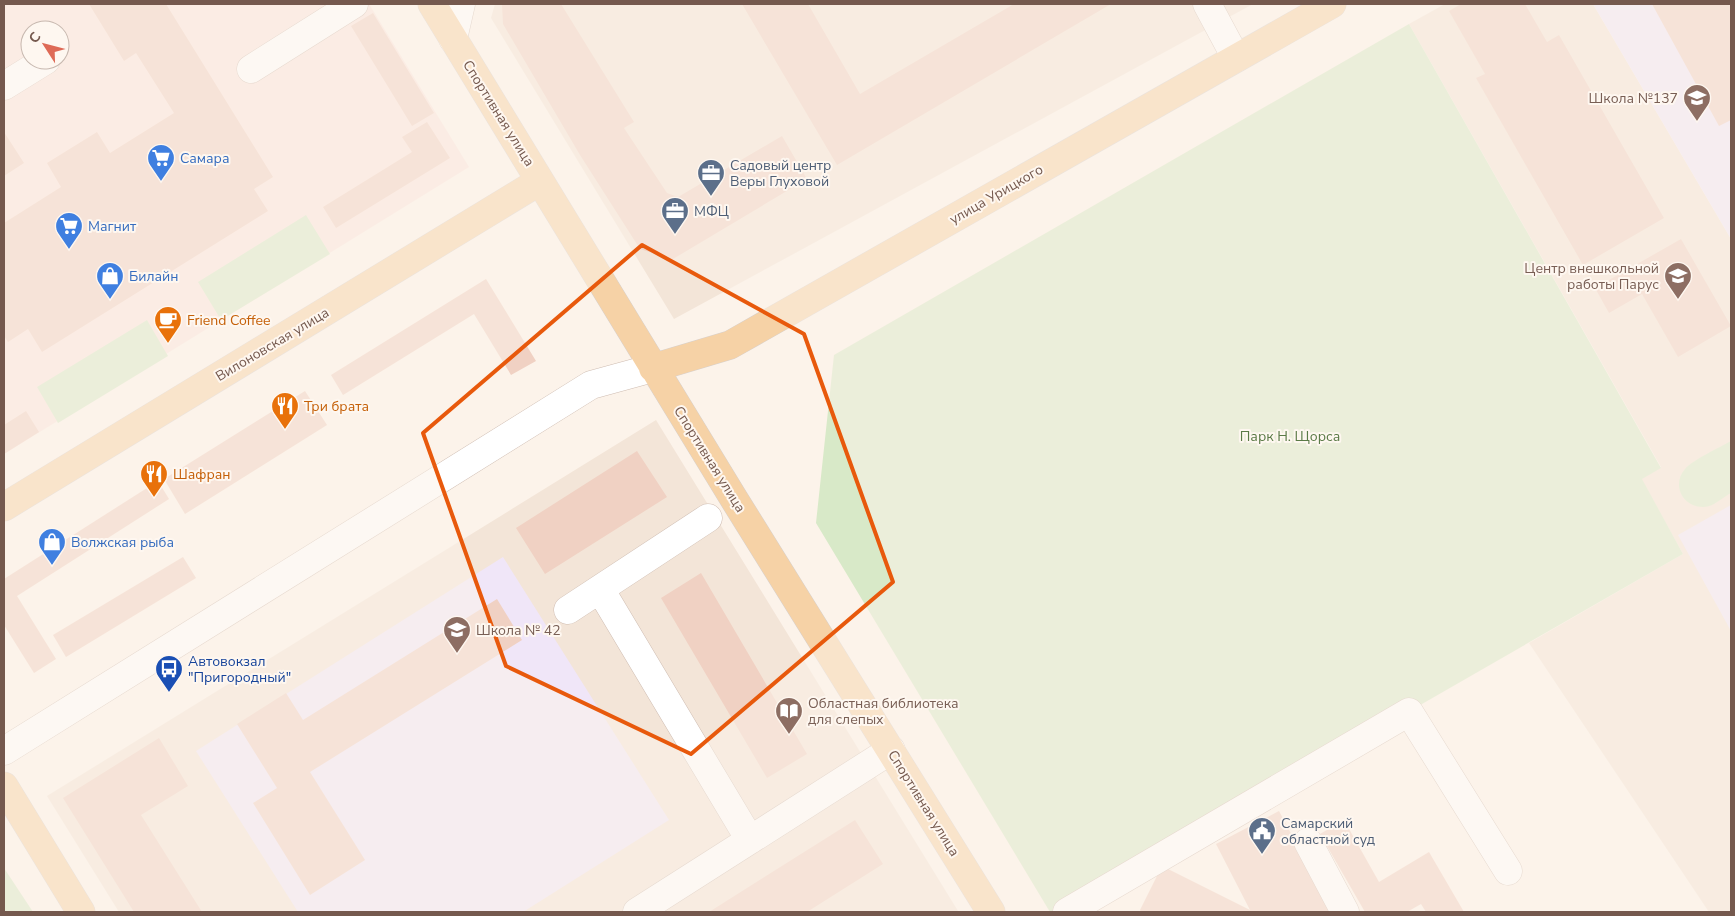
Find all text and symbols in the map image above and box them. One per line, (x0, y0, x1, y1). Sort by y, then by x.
north arrow (20, 20, 70, 70)
text: С (24, 28, 46, 47)
street label: Спортивная улица (458, 57, 539, 170)
school or university icon: Школа №137 (1682, 83, 1712, 122)
place label: Школа №137 (1589, 89, 1678, 108)
supermarket icon: Самара (146, 143, 176, 182)
place label: Самара (180, 149, 229, 168)
place label: Садовый центр Веры Глуховой (730, 156, 831, 191)
office icon: Садовый центр Веры Глуховой (696, 158, 726, 197)
street label: улица Урицкого (946, 160, 1047, 229)
office icon: МФЦ (660, 196, 690, 235)
place label: МФЦ (694, 202, 729, 221)
supermarket icon: Магнит (54, 211, 84, 250)
place label: Магнит (88, 217, 137, 236)
place label: Центр внешкольной работы Парус (1524, 259, 1659, 294)
shop icon: Билайн (95, 261, 125, 300)
school or university icon: Центр внешкольной работы Парус (1663, 261, 1693, 300)
place label: Билайн (129, 267, 178, 286)
street label: Вилоновская улица (212, 303, 332, 386)
cafe icon: Friend Coffee (153, 305, 183, 344)
place label: Friend Coffee (187, 311, 270, 330)
restaurant icon: Три брата (270, 391, 300, 430)
place label: Три брата (304, 397, 369, 416)
street label: Спортивная улица (669, 403, 750, 516)
park label: Парк Н. Щорса (1240, 427, 1340, 446)
restaurant icon: Шафран (139, 459, 169, 498)
place label: Шафран (173, 465, 230, 484)
shop icon: Волжская рыба (37, 527, 67, 566)
place label: Волжская рыба (71, 533, 174, 552)
school or university icon: Школа № 42 (442, 615, 472, 654)
place label: Школа № 42 (476, 621, 561, 640)
place label: Автовокзал "Пригородный" (188, 652, 291, 687)
bus stop icon: Автовокзал "Пригородный" (154, 654, 184, 693)
place label: Областная библиотека для слепых (808, 694, 959, 729)
library icon: Областная библиотека для слепых (774, 696, 804, 735)
street label: Спортивная улица (883, 747, 964, 860)
place label: Самарский областной суд (1281, 814, 1375, 849)
public building icon: Самарский областной суд (1247, 816, 1277, 855)

